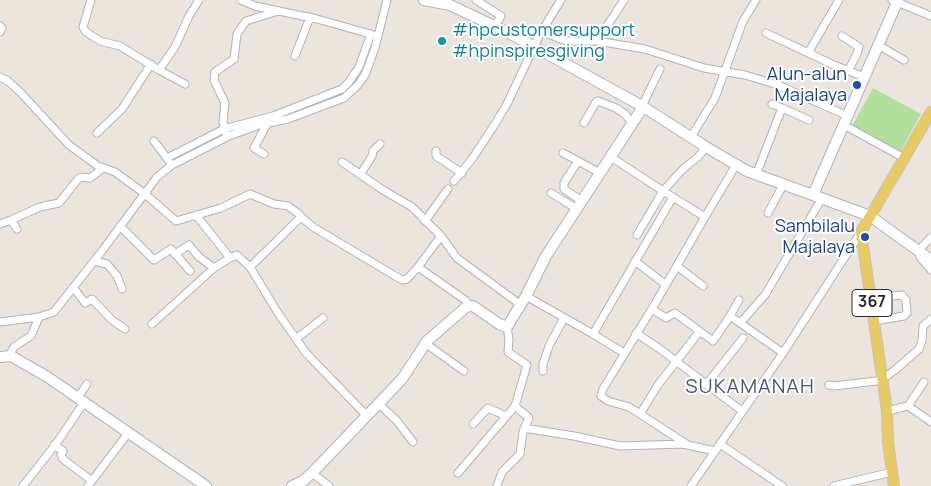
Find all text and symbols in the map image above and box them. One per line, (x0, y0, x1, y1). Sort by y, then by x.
place label: #hpcustomersupport #hpinspiresgiving (452, 20, 635, 62)
marker: #hpcustomersupport #hpinspiresgiving (436, 35, 448, 47)
place label: Alun-alun Majalaya (767, 64, 847, 106)
marker: Alun-alun Majalaya (851, 79, 863, 91)
place label: Sambilalu Majalaya (775, 216, 855, 258)
marker: Sambilalu Majalaya (859, 231, 871, 243)
road number: 367 (852, 290, 892, 316)
district label: SUKAMANAH (684, 375, 816, 399)

